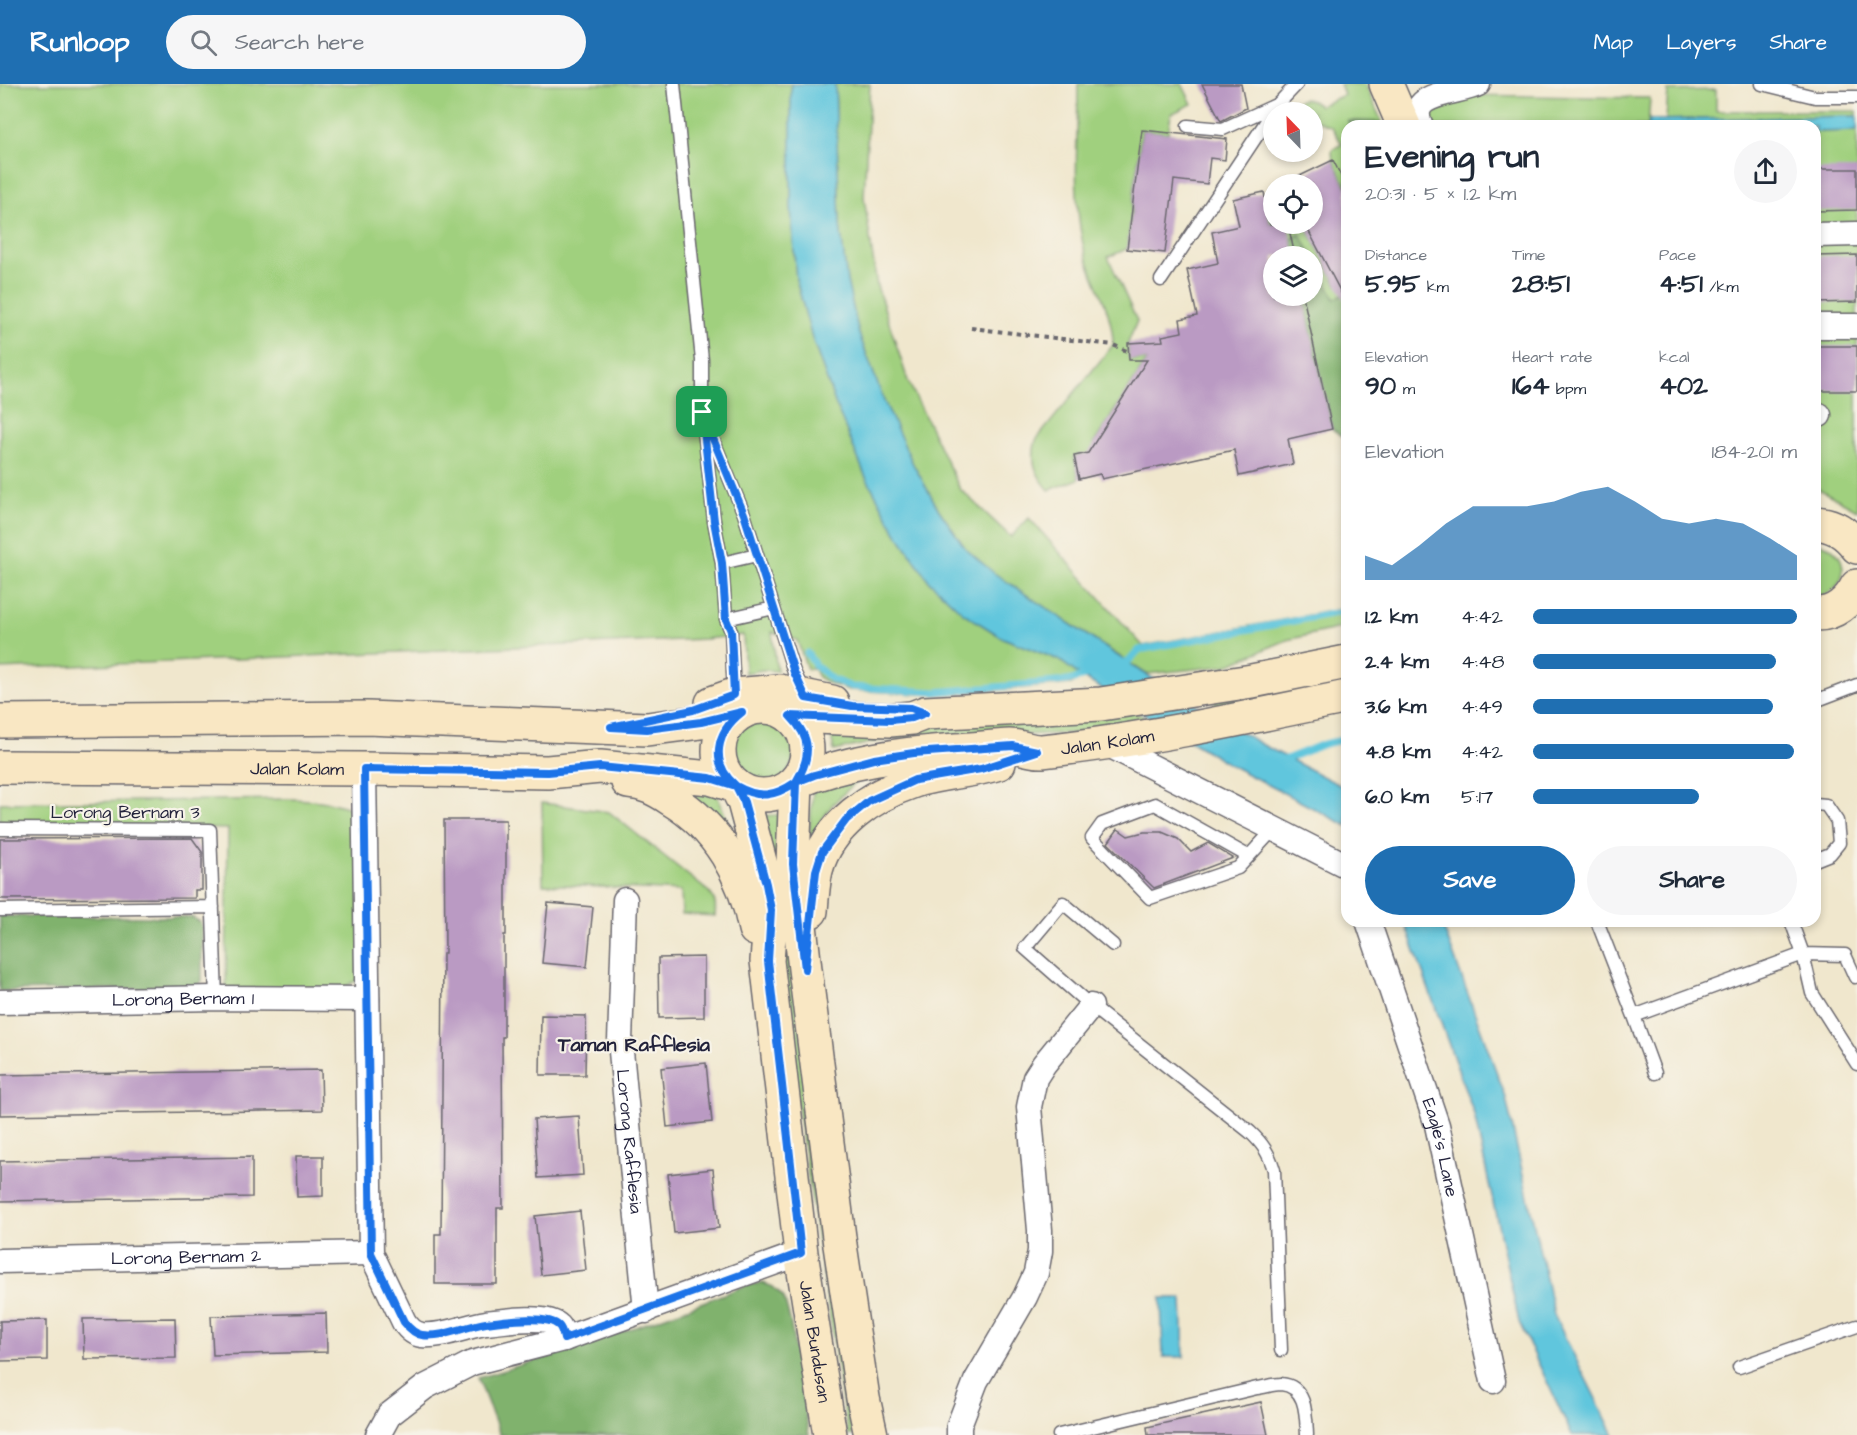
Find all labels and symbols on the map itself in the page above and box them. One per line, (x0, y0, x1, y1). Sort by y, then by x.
north arrow (1263, 102, 1323, 162)
pin (676, 386, 727, 437)
street label: Jalan Kolam (1059, 723, 1156, 761)
street label: Jalan Kolam (250, 756, 344, 781)
street label: Lorong Bernam 3 (50, 800, 200, 826)
street label: Lorong Bernam 1 (112, 985, 254, 1012)
district label: Taman Rafflesia (557, 1031, 711, 1059)
street label: Lorong Rafflesia (610, 1068, 649, 1215)
street label: Eagle's Lane (1416, 1094, 1465, 1200)
street label: Lorong Bernam 2 (111, 1243, 262, 1271)
street label: Jalan Bundusan (793, 1279, 837, 1404)

